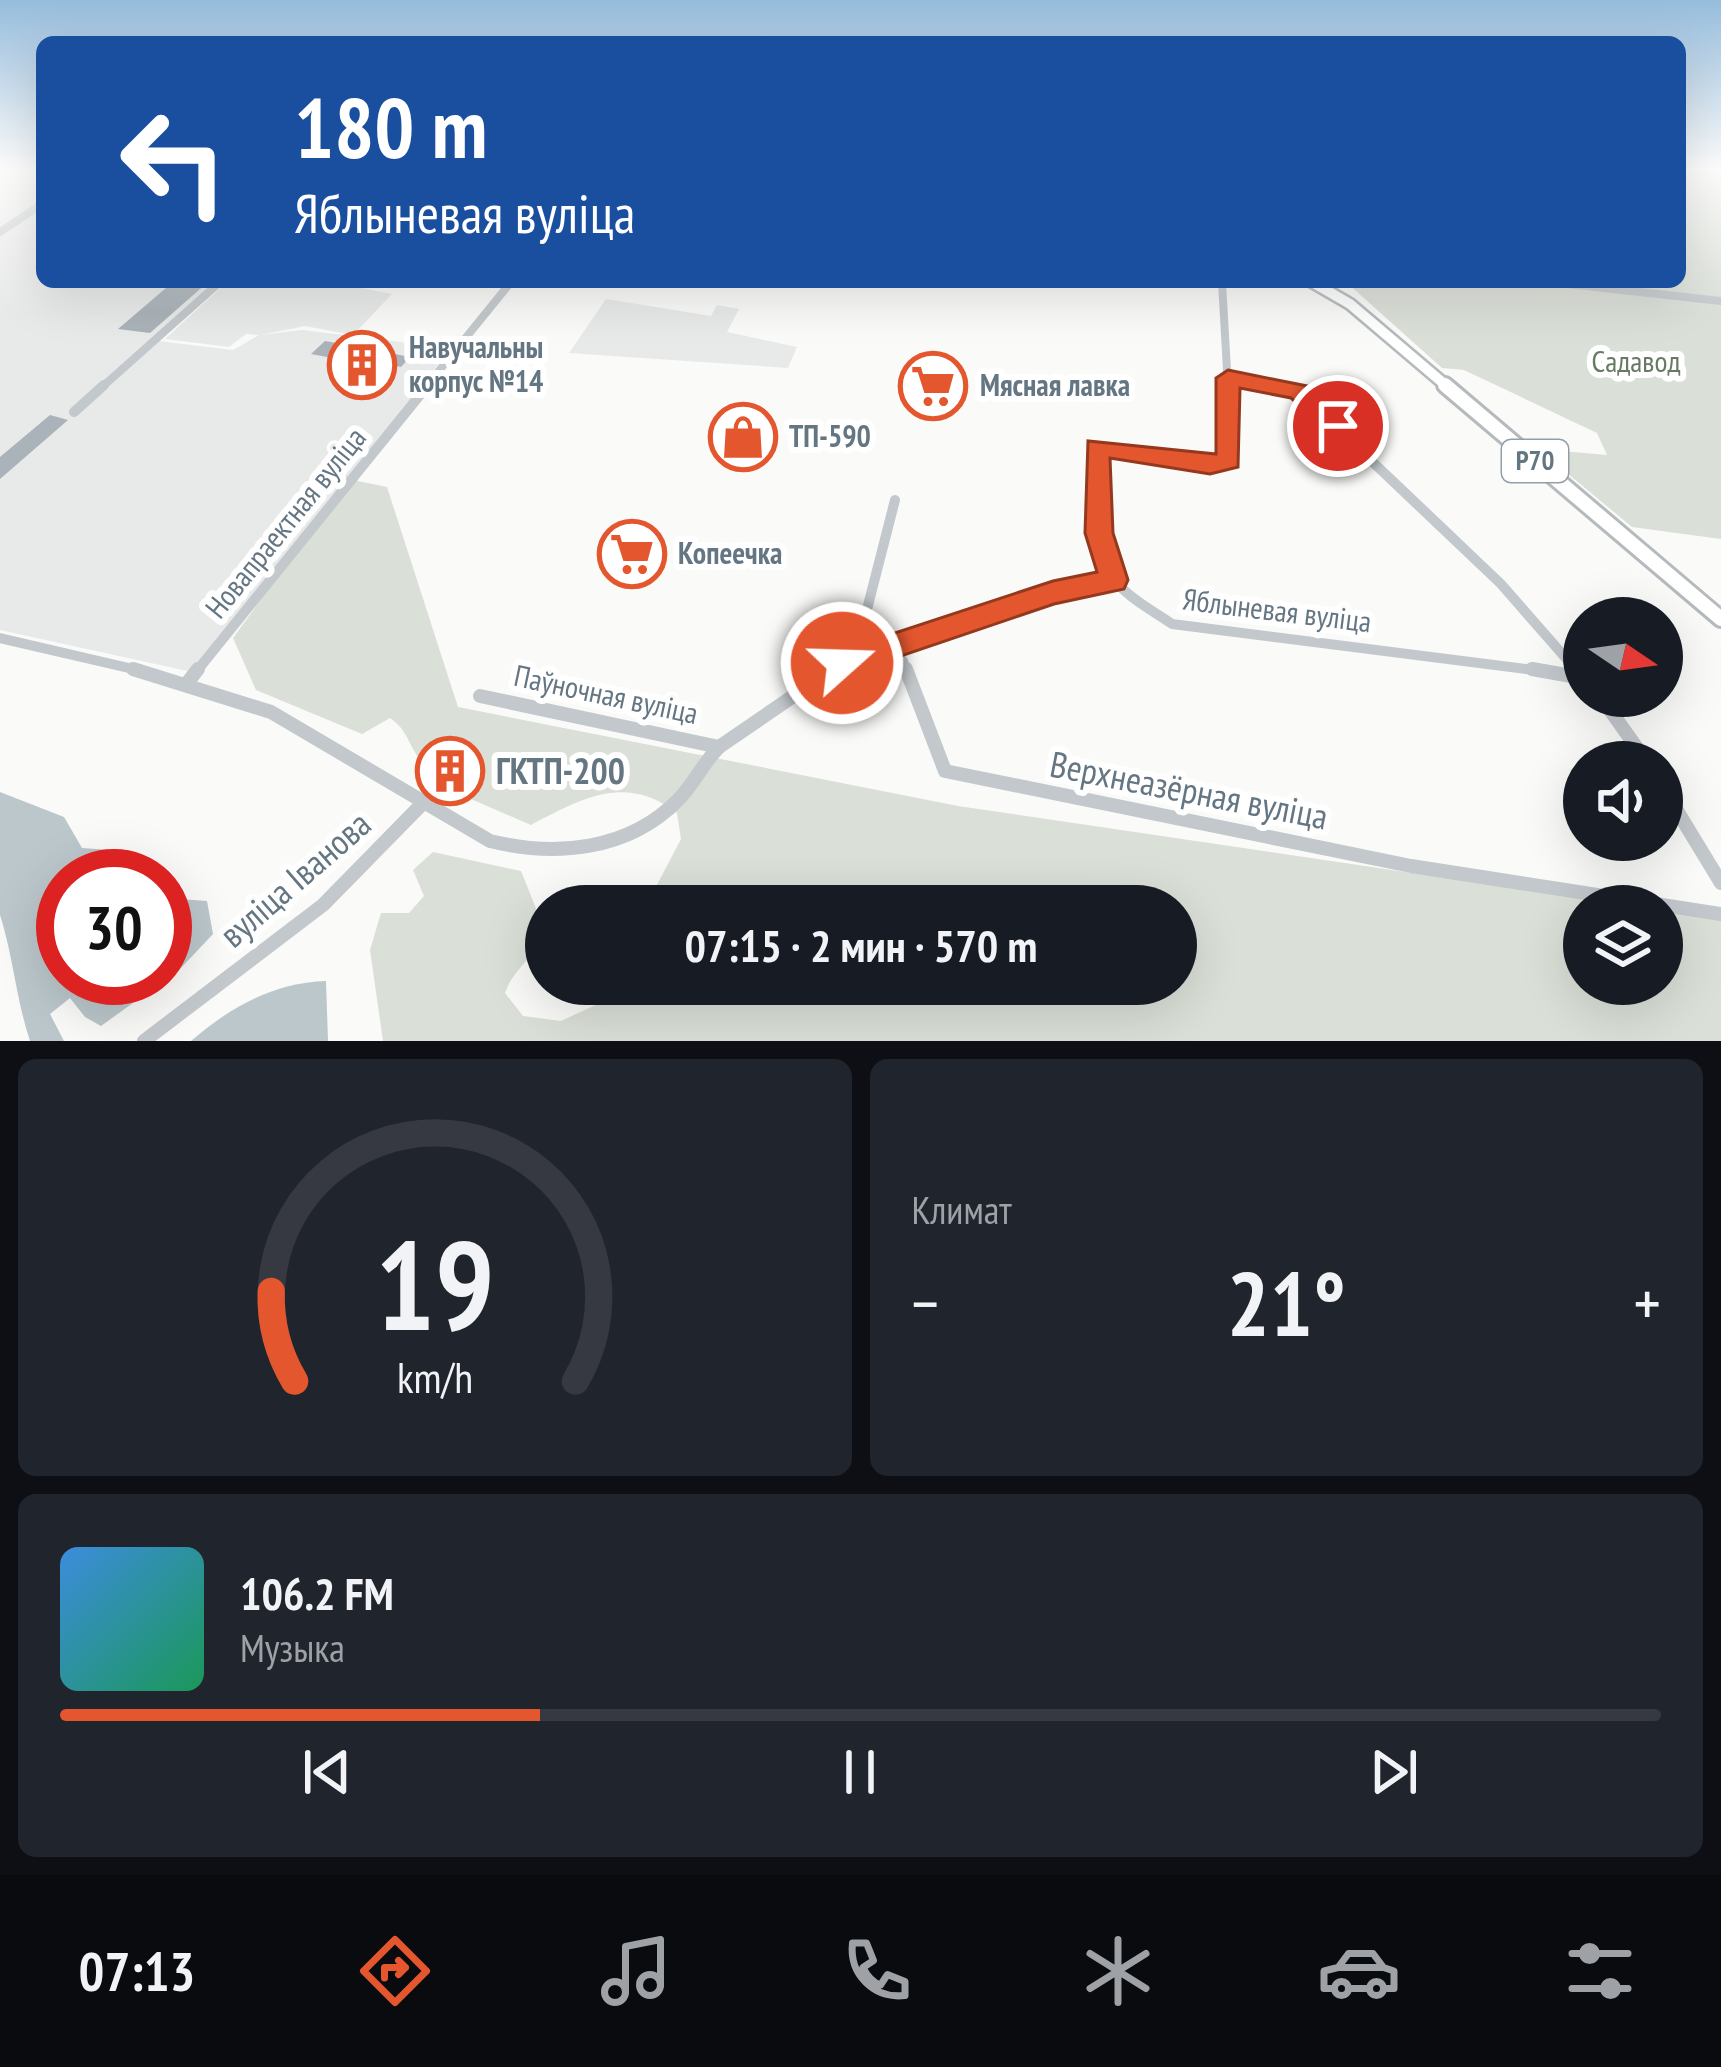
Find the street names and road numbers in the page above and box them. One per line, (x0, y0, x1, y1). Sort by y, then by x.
street label: Новапраектная вуліца (196, 419, 374, 626)
road number: Р70 (1502, 440, 1568, 482)
street label: Яблыневая вуліца (1181, 579, 1374, 640)
street label: Паўночная вуліца (511, 655, 702, 732)
street label: Верхнеазёрная вуліца (1046, 740, 1332, 839)
street label: вуліца Іванова (209, 800, 380, 957)

